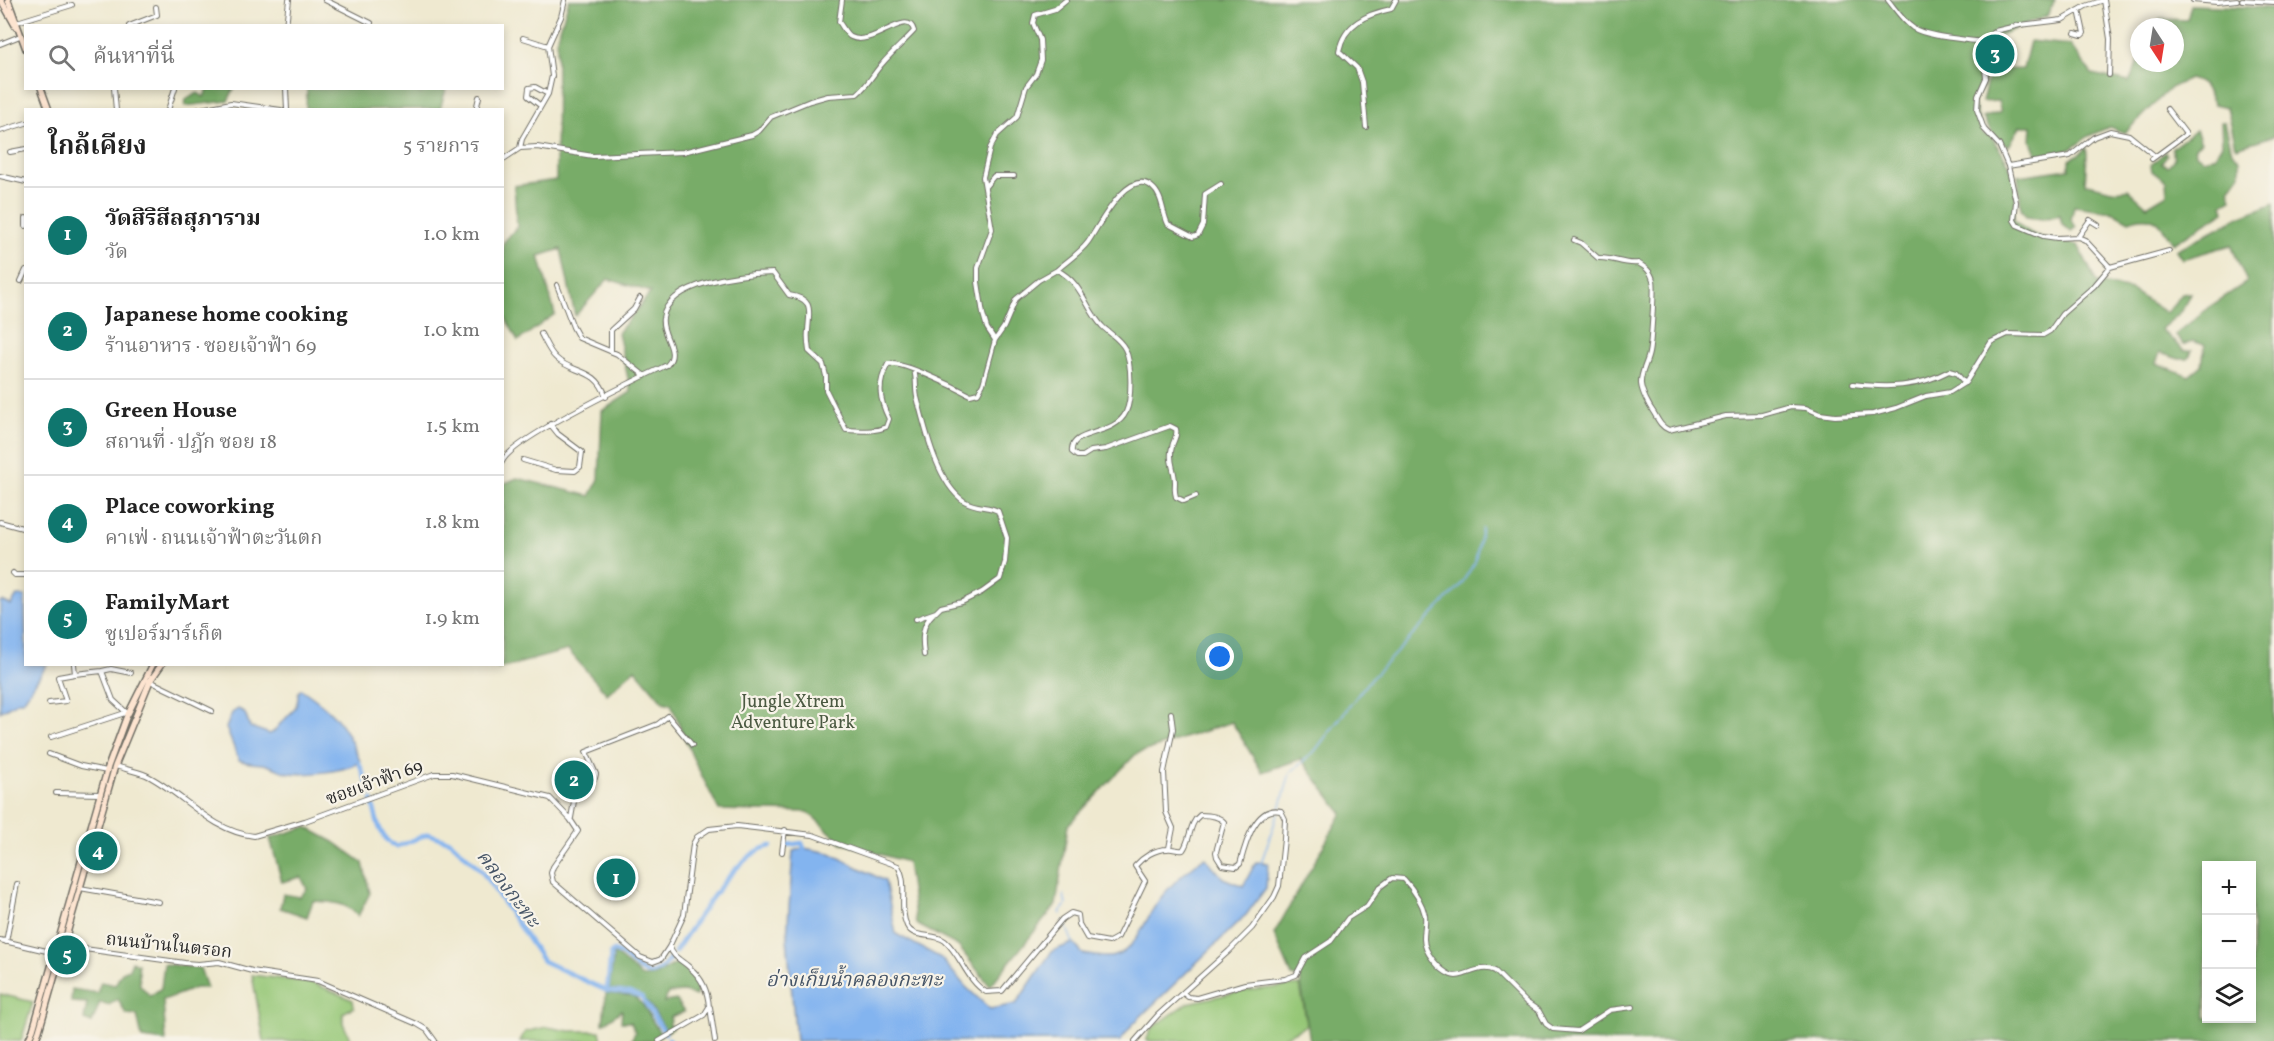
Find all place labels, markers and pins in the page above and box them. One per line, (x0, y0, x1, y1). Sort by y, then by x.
pin: 3 (1976, 32, 2014, 76)
pin: 2 (554, 758, 594, 802)
pin: 4 (78, 828, 118, 874)
pin: 1 (596, 856, 636, 900)
pin: 5 (48, 932, 86, 978)

